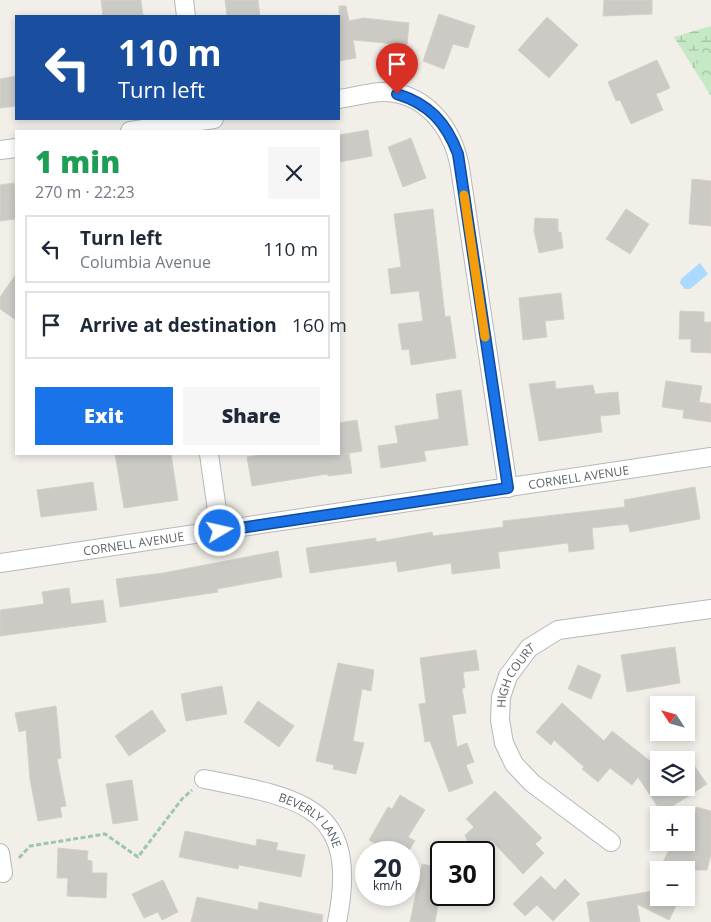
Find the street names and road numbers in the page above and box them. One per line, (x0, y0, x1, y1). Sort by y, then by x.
street label: CORNELL AVENUE (527, 461, 630, 493)
street label: CORNELL AVENUE (82, 527, 185, 559)
street label: HIGH COURT (492, 638, 538, 708)
street label: BEVERLY LANE (277, 788, 346, 850)

